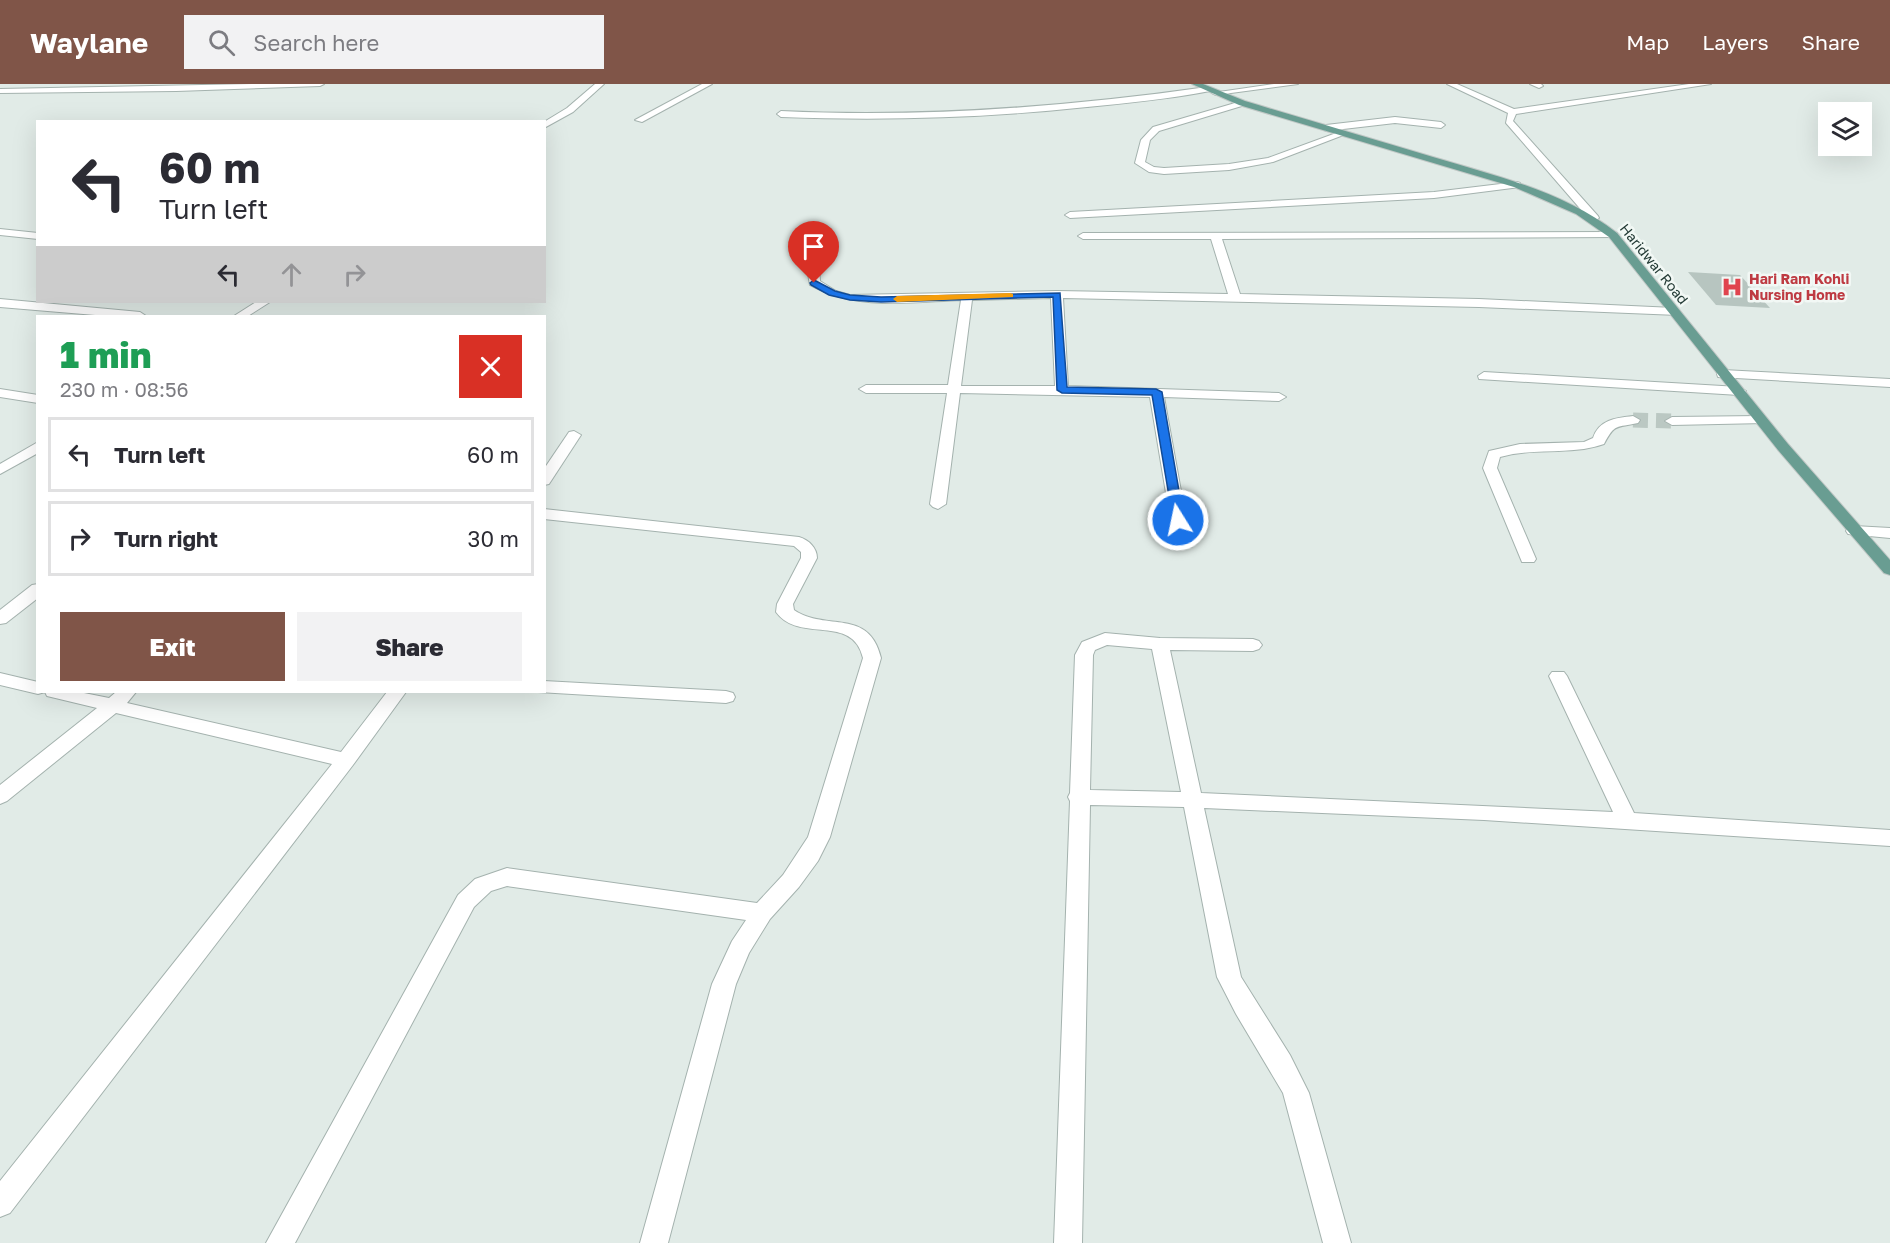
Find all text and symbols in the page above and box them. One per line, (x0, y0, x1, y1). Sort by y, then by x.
search box (184, 15, 604, 69)
text: Waylane (30, 26, 148, 59)
icon: search (205, 26, 238, 59)
text: Search here (253, 29, 379, 56)
text: Map (1626, 29, 1669, 55)
text: Layers (1702, 29, 1769, 55)
text: Share (1802, 29, 1860, 55)
map controls (1818, 102, 1872, 156)
button: layers (1818, 102, 1872, 156)
text: 60 m (159, 142, 260, 192)
icon: left (60, 144, 138, 222)
text: Turn left (159, 193, 268, 225)
street label: Haridwar Road (1617, 220, 1692, 307)
pin (788, 221, 839, 283)
icon: arrive (797, 230, 830, 263)
icon: left (212, 258, 245, 291)
icon: ahead (275, 258, 308, 291)
icon: right (338, 258, 371, 291)
place label: Hari Ram Kohli Nursing Home (1749, 270, 1849, 303)
hospital icon: Hari Ram Kohli Nursing Home (1720, 275, 1744, 299)
text: 1 min (60, 333, 151, 376)
button: close (459, 335, 522, 398)
text: 230 m · 08:56 (60, 377, 189, 401)
icon: left (63, 438, 96, 471)
text: Turn left (114, 441, 205, 468)
text: 60 m (467, 441, 519, 468)
position arrow (1146, 488, 1210, 552)
icon: right (63, 522, 96, 555)
text: Turn right (114, 525, 218, 552)
text: 30 m (468, 525, 519, 552)
button: Exit (60, 612, 285, 681)
button: Share (297, 612, 522, 681)

